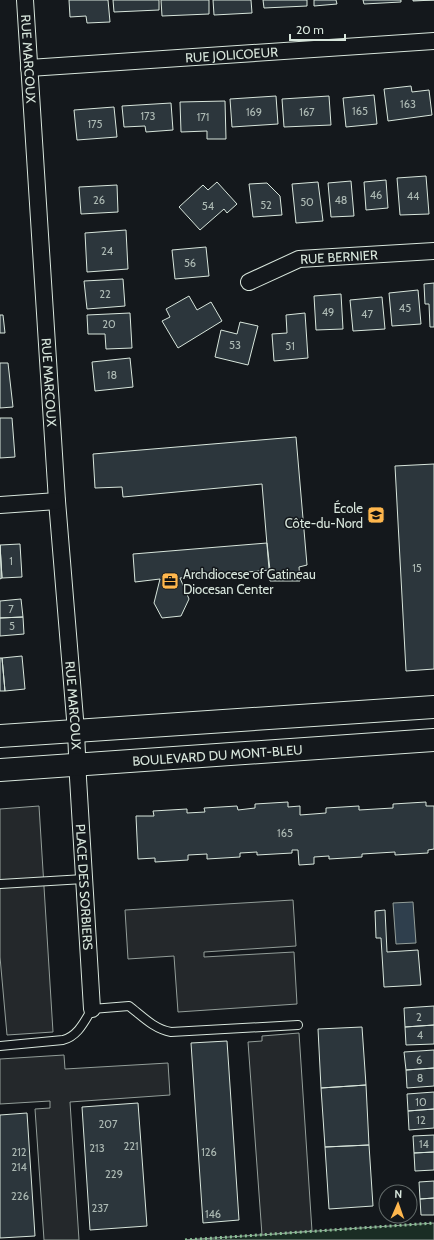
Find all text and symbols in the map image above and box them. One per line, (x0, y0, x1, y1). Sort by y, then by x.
street label: RUE MARCOUX (18, 14, 40, 104)
scale bar (290, 16, 345, 42)
text: 20 m (296, 22, 324, 37)
street label: RUE JOLICOEUR (185, 43, 279, 66)
house number: 163 (400, 97, 416, 111)
house number: 165 (352, 104, 368, 118)
house number: 169 (246, 105, 262, 119)
house number: 167 (299, 105, 315, 119)
house number: 173 (140, 109, 156, 123)
house number: 171 (197, 110, 209, 124)
house number: 175 (87, 117, 103, 131)
house number: 46 (370, 188, 382, 202)
house number: 44 (407, 189, 420, 203)
house number: 26 (93, 193, 105, 207)
house number: 48 (334, 193, 348, 207)
house number: 50 (300, 195, 314, 209)
house number: 52 (260, 198, 272, 212)
house number: 54 (202, 199, 215, 213)
house number: 24 (101, 244, 114, 258)
street label: RUE BERNIER (300, 246, 378, 267)
house number: 56 (184, 256, 196, 270)
house number: 22 (99, 287, 111, 301)
house number: 45 (399, 301, 411, 315)
house number: 49 (322, 305, 334, 319)
house number: 47 (361, 307, 373, 321)
house number: 20 (102, 317, 116, 331)
street label: RUE MARCOUX (39, 337, 60, 427)
house number: 53 (229, 338, 241, 352)
house number: 51 (285, 339, 295, 353)
house number: 18 (107, 368, 117, 382)
place label: École Côte-du-Nord (285, 499, 363, 531)
school or university icon: École Côte-du-Nord (366, 505, 386, 525)
house number: 1 (9, 554, 13, 568)
house number: 15 (412, 561, 422, 575)
place label: Archdiocese of Gatineau Diocesan Center (183, 566, 316, 597)
office icon: Archdiocese of Gatineau Diocesan Center (160, 571, 180, 591)
house number: 7 (8, 602, 14, 616)
house number: 5 (9, 619, 15, 633)
street label: RUE MARCOUX (62, 660, 85, 750)
street label: BOULEVARD DU MONT-BLEU (132, 741, 303, 769)
street label: PLACE DES SORBIERS (73, 823, 96, 951)
house number: 165 (277, 826, 293, 840)
house number: 2 (416, 1010, 422, 1024)
house number: 4 (417, 1028, 424, 1042)
house number: 6 (416, 1053, 422, 1067)
house number: 8 (417, 1071, 423, 1085)
house number: 10 (415, 1095, 427, 1109)
house number: 12 (416, 1113, 426, 1127)
house number: 207 (99, 1117, 118, 1131)
house number: 14 (419, 1137, 430, 1151)
house number: 221 (123, 1139, 139, 1153)
house number: 213 (89, 1141, 105, 1155)
house number: 212 (11, 1145, 27, 1159)
house number: 126 (201, 1145, 217, 1159)
house number: 214 (11, 1160, 27, 1174)
house number: 229 (105, 1167, 123, 1181)
north arrow (378, 1184, 418, 1224)
text: N (394, 1187, 402, 1201)
house number: 226 (11, 1189, 29, 1203)
house number: 237 (91, 1201, 109, 1215)
house number: 146 (205, 1207, 221, 1221)

